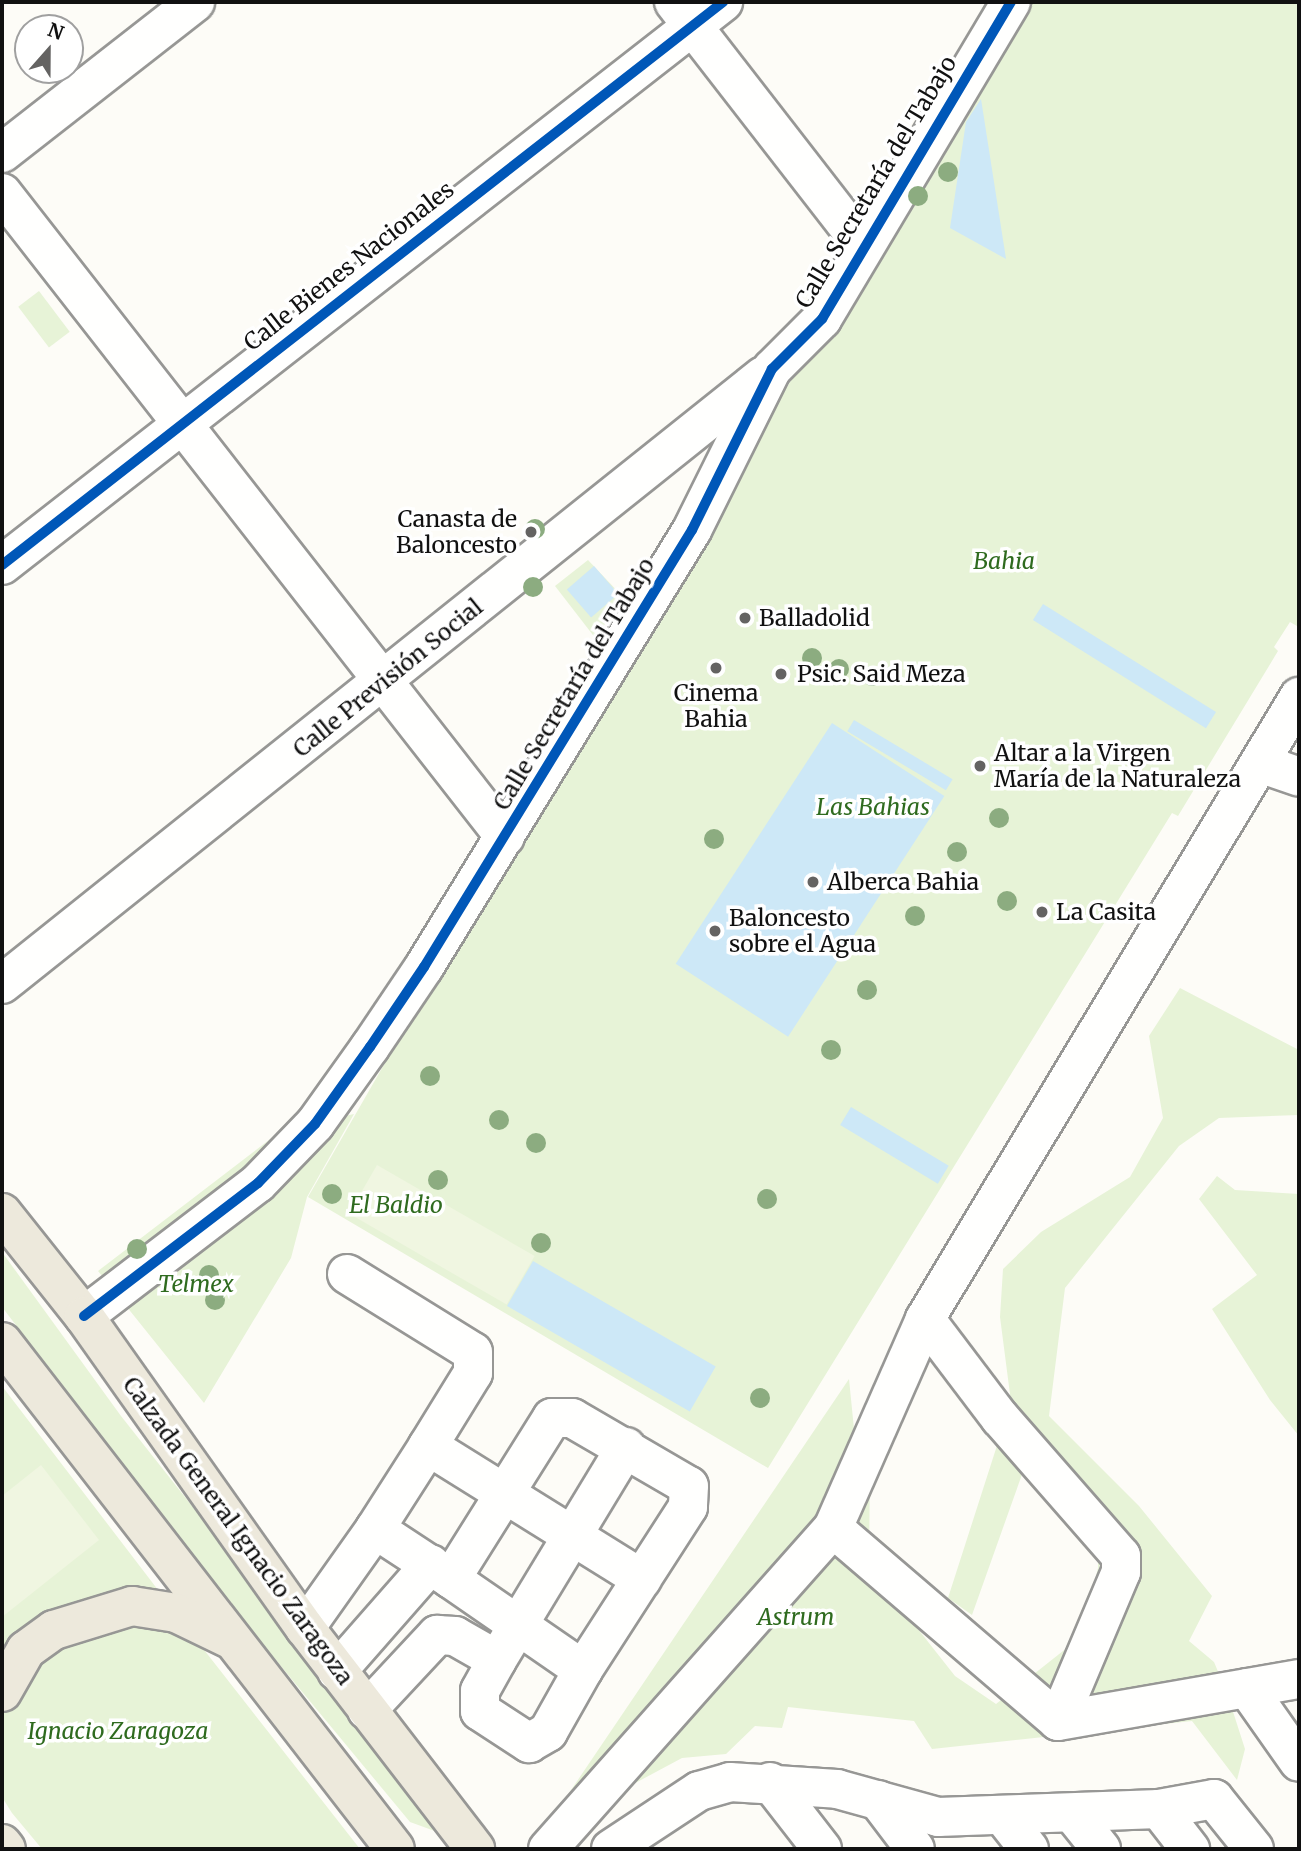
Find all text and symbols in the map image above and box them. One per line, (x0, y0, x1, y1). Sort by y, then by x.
north arrow (14, 14, 84, 84)
text: N (44, 17, 67, 45)
street label: Calle Secretaría del Tabajo (790, 51, 962, 313)
street label: Calle Bienes Nacionales (239, 175, 459, 357)
place label: Canasta de Baloncesto (396, 505, 517, 559)
marker: Canasta de Baloncesto (523, 524, 539, 540)
park label: Bahia (973, 547, 1035, 575)
street label: Calle Secretaría del Tabajo (488, 553, 660, 815)
street label: Calle Previsión Social (288, 593, 488, 763)
place label: Balladolid (759, 604, 870, 632)
marker: Balladolid (737, 610, 753, 626)
marker: Cinema Bahia (708, 660, 724, 676)
place label: Psic. Said Meza (797, 660, 966, 688)
marker: Psic. Said Meza (771, 664, 791, 684)
place label: Cinema Bahia (674, 679, 758, 733)
place label: Altar a la Virgen María de la Naturaleza (994, 739, 1241, 793)
marker: Altar a la Virgen María de la Naturaleza (972, 758, 988, 774)
park label: Las Bahias (816, 793, 930, 821)
place label: Alberca Bahia (827, 868, 979, 896)
marker: Alberca Bahia (805, 874, 821, 890)
place label: La Casita (1056, 898, 1156, 926)
place label: Baloncesto sobre el Agua (729, 904, 876, 958)
marker: La Casita (1034, 904, 1050, 920)
marker: Baloncesto sobre el Agua (707, 923, 723, 939)
park label: El Baldio (349, 1191, 443, 1219)
park label: Telmex (158, 1270, 234, 1298)
street label: Calzada General Ignacio Zaragoza (117, 1372, 359, 1690)
park label: Astrum (757, 1603, 835, 1631)
park label: Ignacio Zaragoza (28, 1717, 208, 1745)

